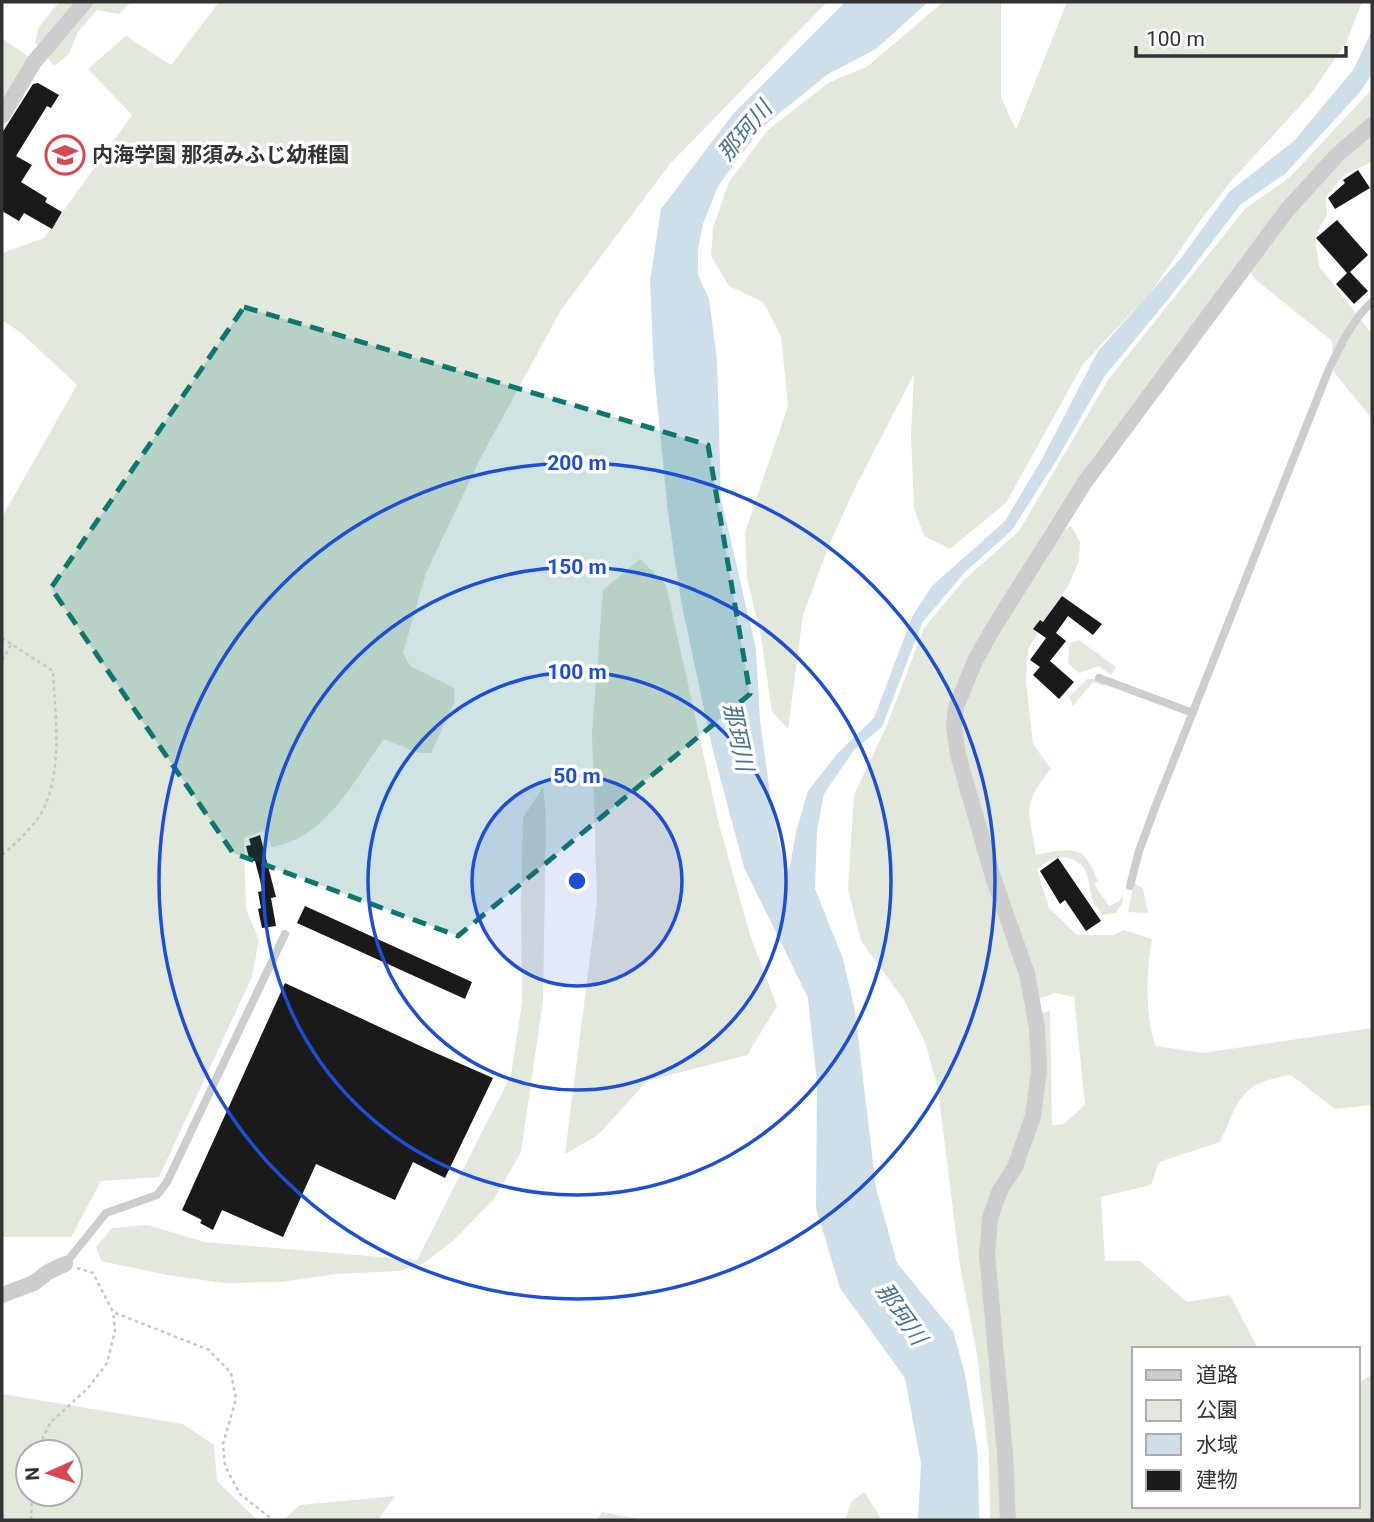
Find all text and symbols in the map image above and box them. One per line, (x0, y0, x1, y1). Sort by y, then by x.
scale bar (1136, 14, 1346, 58)
text: 100 m (1146, 27, 1205, 51)
water label: 那珂川 (712, 94, 779, 166)
school or university icon: 内海学園 那須みふじ幼稚園 (44, 134, 86, 176)
place label: 内海学園 那須みふじ幼稚園 (92, 143, 349, 167)
text: 200 m (547, 451, 607, 475)
text: 150 m (547, 555, 607, 579)
text: 100 m (547, 660, 607, 684)
water label: 那珂川 (718, 700, 759, 776)
text: 50 m (553, 764, 601, 788)
centre of rings (565, 869, 589, 893)
water label: 那珂川 (870, 1278, 934, 1352)
legend (1132, 1347, 1360, 1508)
text: 道路 (1196, 1363, 1238, 1387)
text: 公園 (1196, 1398, 1238, 1422)
text: 水域 (1196, 1433, 1238, 1457)
north arrow (14, 1438, 84, 1508)
text: N (21, 1467, 44, 1481)
text: 建物 (1196, 1468, 1238, 1492)

